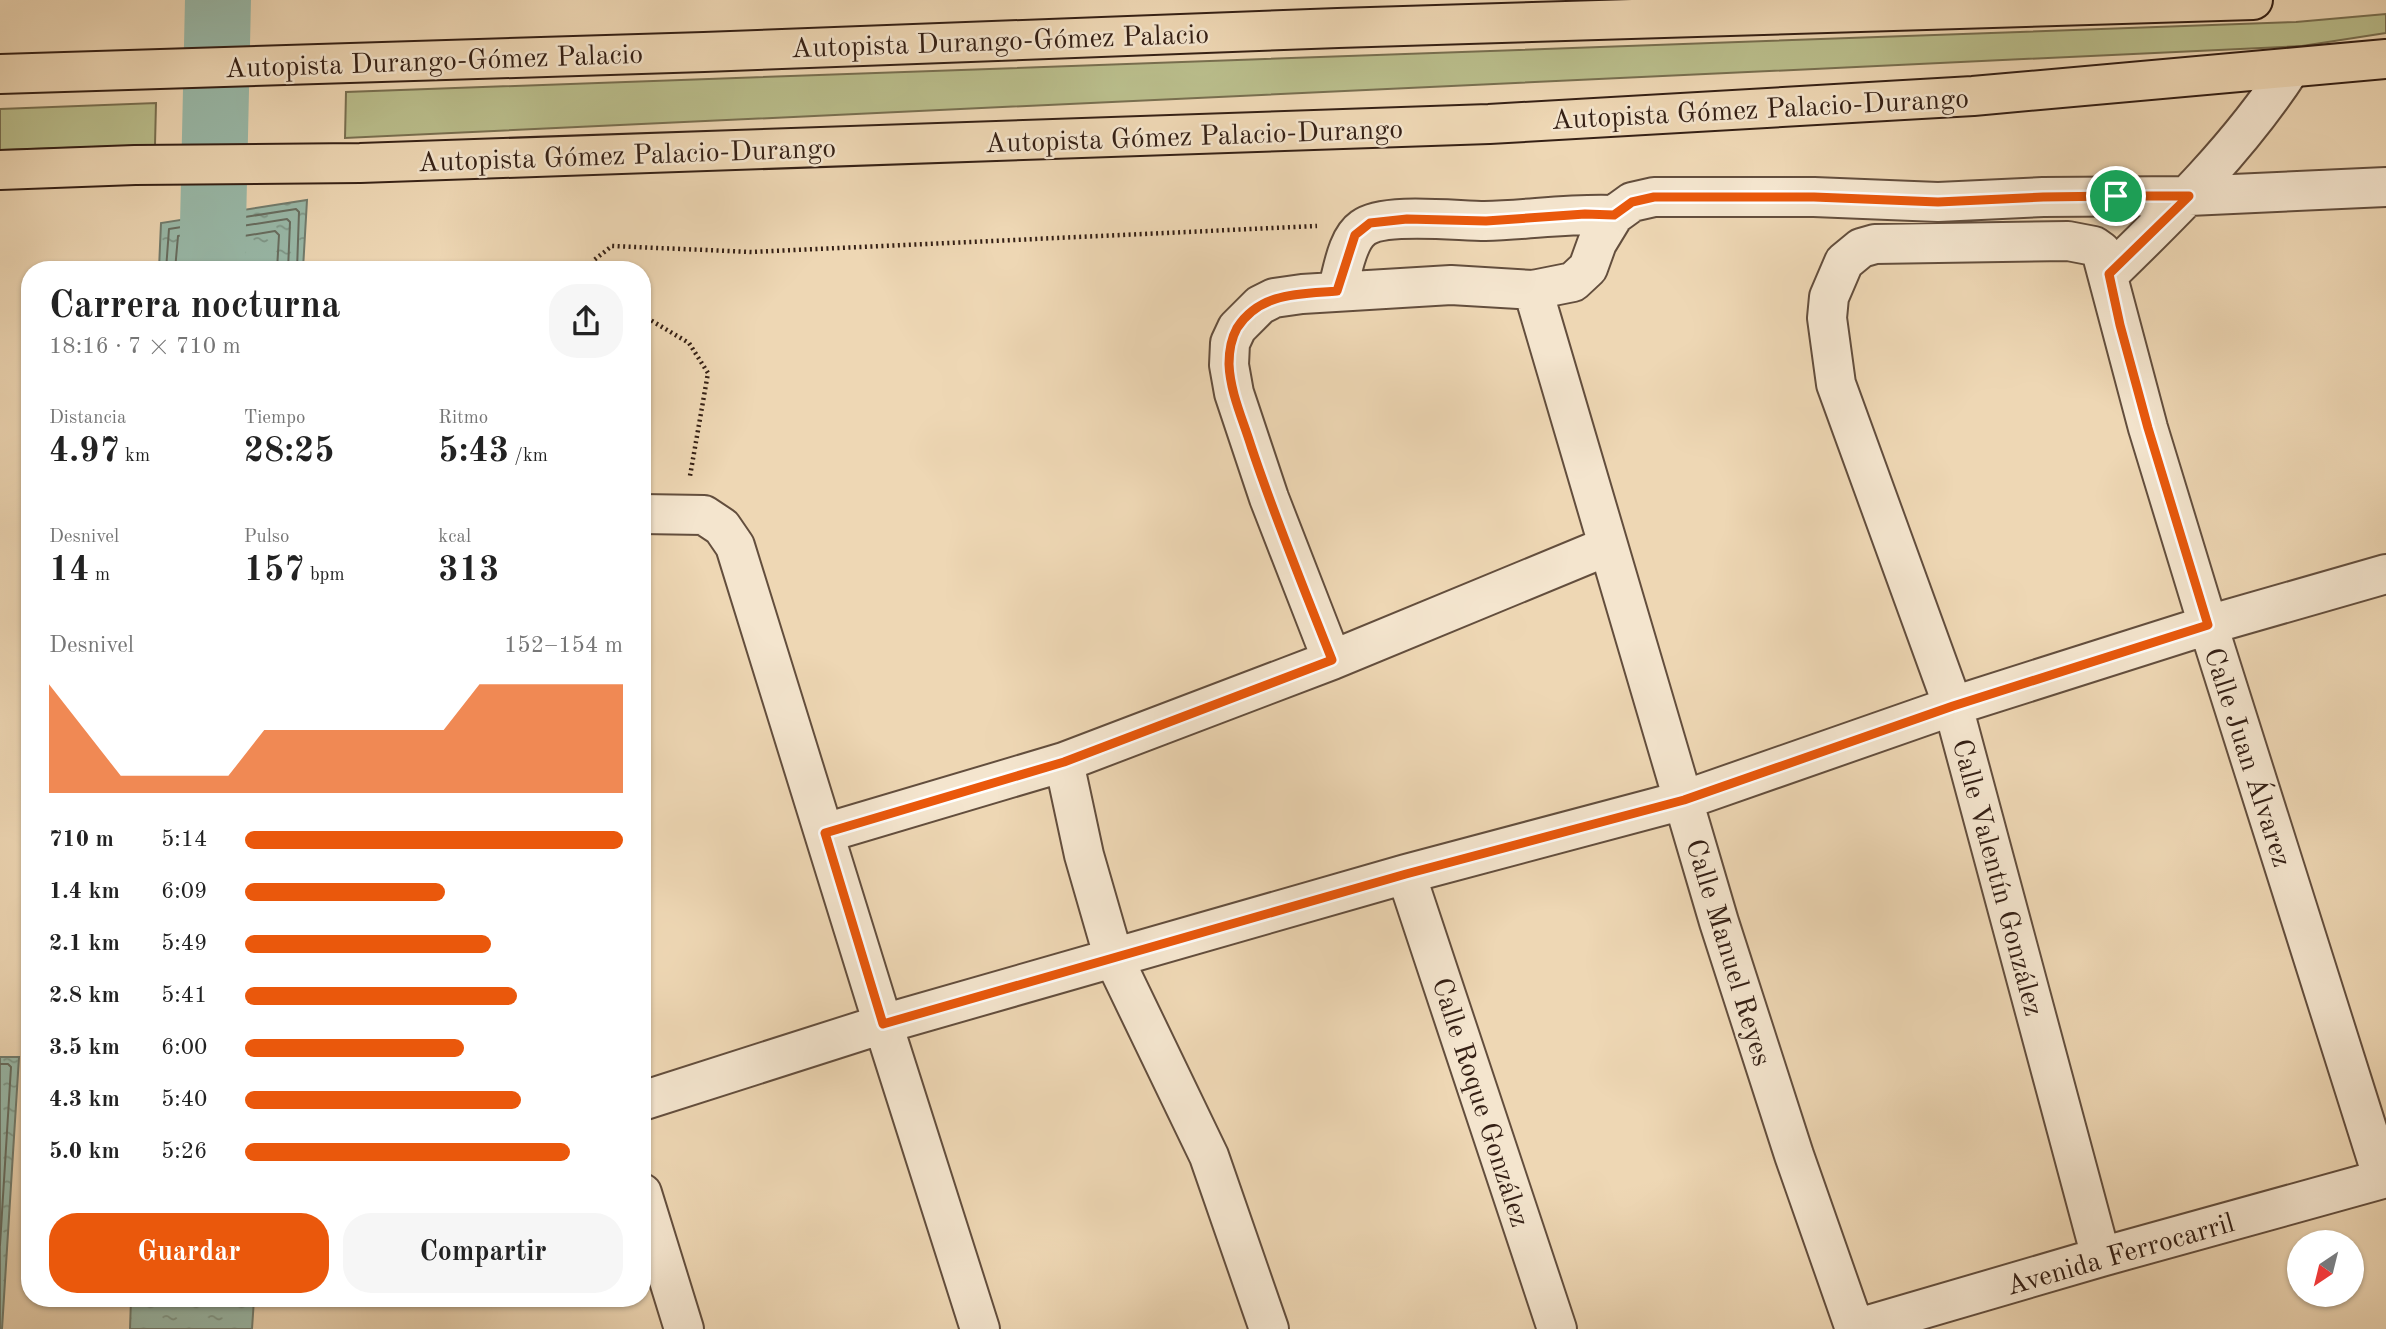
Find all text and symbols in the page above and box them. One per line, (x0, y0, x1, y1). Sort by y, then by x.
street label: Autopista Durango-Gómez Palacio (791, 22, 1210, 64)
street label: Autopista Durango-Gómez Palacio (225, 42, 644, 84)
street label: Autopista Gómez Palacio-Durango (1551, 86, 1970, 136)
street label: Autopista Gómez Palacio-Durango (985, 117, 1404, 159)
street label: Autopista Gómez Palacio-Durango (418, 136, 837, 178)
pin (2086, 166, 2146, 226)
icon: arrive (2097, 177, 2135, 215)
button: share (549, 284, 623, 358)
text: Carrera nocturna (49, 288, 340, 326)
text: 18:16 · 7 × 710 m (49, 335, 241, 358)
text: Distancia (49, 409, 126, 428)
text: Tiempo (244, 409, 305, 428)
text: Ritmo (438, 409, 488, 428)
text: 4.97 (49, 434, 120, 469)
text: 28:25 (244, 434, 335, 469)
text: 5:43 (438, 434, 509, 469)
text: km (120, 447, 150, 466)
text: /km (509, 447, 548, 466)
text: Desnivel (49, 528, 119, 547)
text: Pulso (244, 528, 290, 547)
text: kcal (438, 528, 471, 547)
text: 14 (49, 553, 90, 588)
text: 157 (244, 553, 305, 588)
text: 313 (438, 553, 499, 588)
text: m (90, 566, 110, 585)
text: bpm (305, 566, 345, 585)
text: Desnivel (49, 634, 134, 657)
text: 152–154 m (504, 634, 623, 657)
street label: Calle Juan Álvarez (2197, 643, 2300, 871)
street label: Calle Valentín González (1946, 736, 2047, 1019)
text: 710 m (49, 828, 114, 851)
text: 5:14 (161, 828, 207, 851)
street label: Calle Manuel Reyes (1679, 836, 1775, 1070)
text: 1.4 km (49, 880, 120, 903)
text: 6:09 (161, 880, 207, 903)
text: 2.1 km (49, 932, 120, 955)
text: 5:49 (161, 932, 207, 955)
street label: Calle Roque González (1426, 975, 1533, 1231)
text: 2.8 km (49, 984, 120, 1007)
text: 5:41 (161, 984, 207, 1007)
text: 3.5 km (49, 1036, 120, 1059)
text: 6:00 (161, 1036, 207, 1059)
text: 4.3 km (49, 1088, 120, 1111)
text: 5:40 (161, 1088, 207, 1111)
text: 5.0 km (49, 1140, 120, 1163)
text: 5:26 (161, 1140, 207, 1163)
street label: Avenida Ferrocarril (2004, 1210, 2238, 1302)
button: Guardar (49, 1213, 329, 1293)
button: Compartir (343, 1213, 623, 1293)
north arrow (2287, 1230, 2364, 1307)
map controls (2287, 1230, 2364, 1307)

